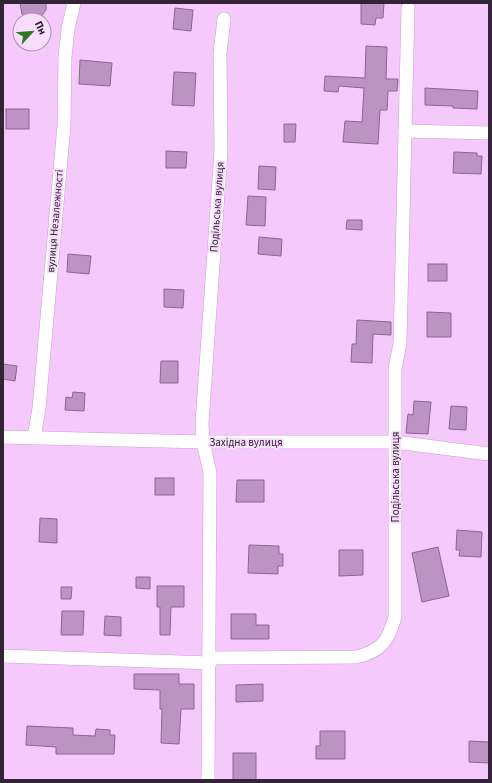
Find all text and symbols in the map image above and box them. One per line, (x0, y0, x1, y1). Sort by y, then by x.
north arrow (12, 12, 52, 52)
text: Пн (31, 18, 50, 37)
street label: Подільська вулиця (206, 161, 228, 253)
street label: вулиця Незалежності (43, 169, 67, 273)
street label: Подільська вулиця (388, 432, 403, 522)
street label: Західна вулиця (209, 435, 283, 450)

